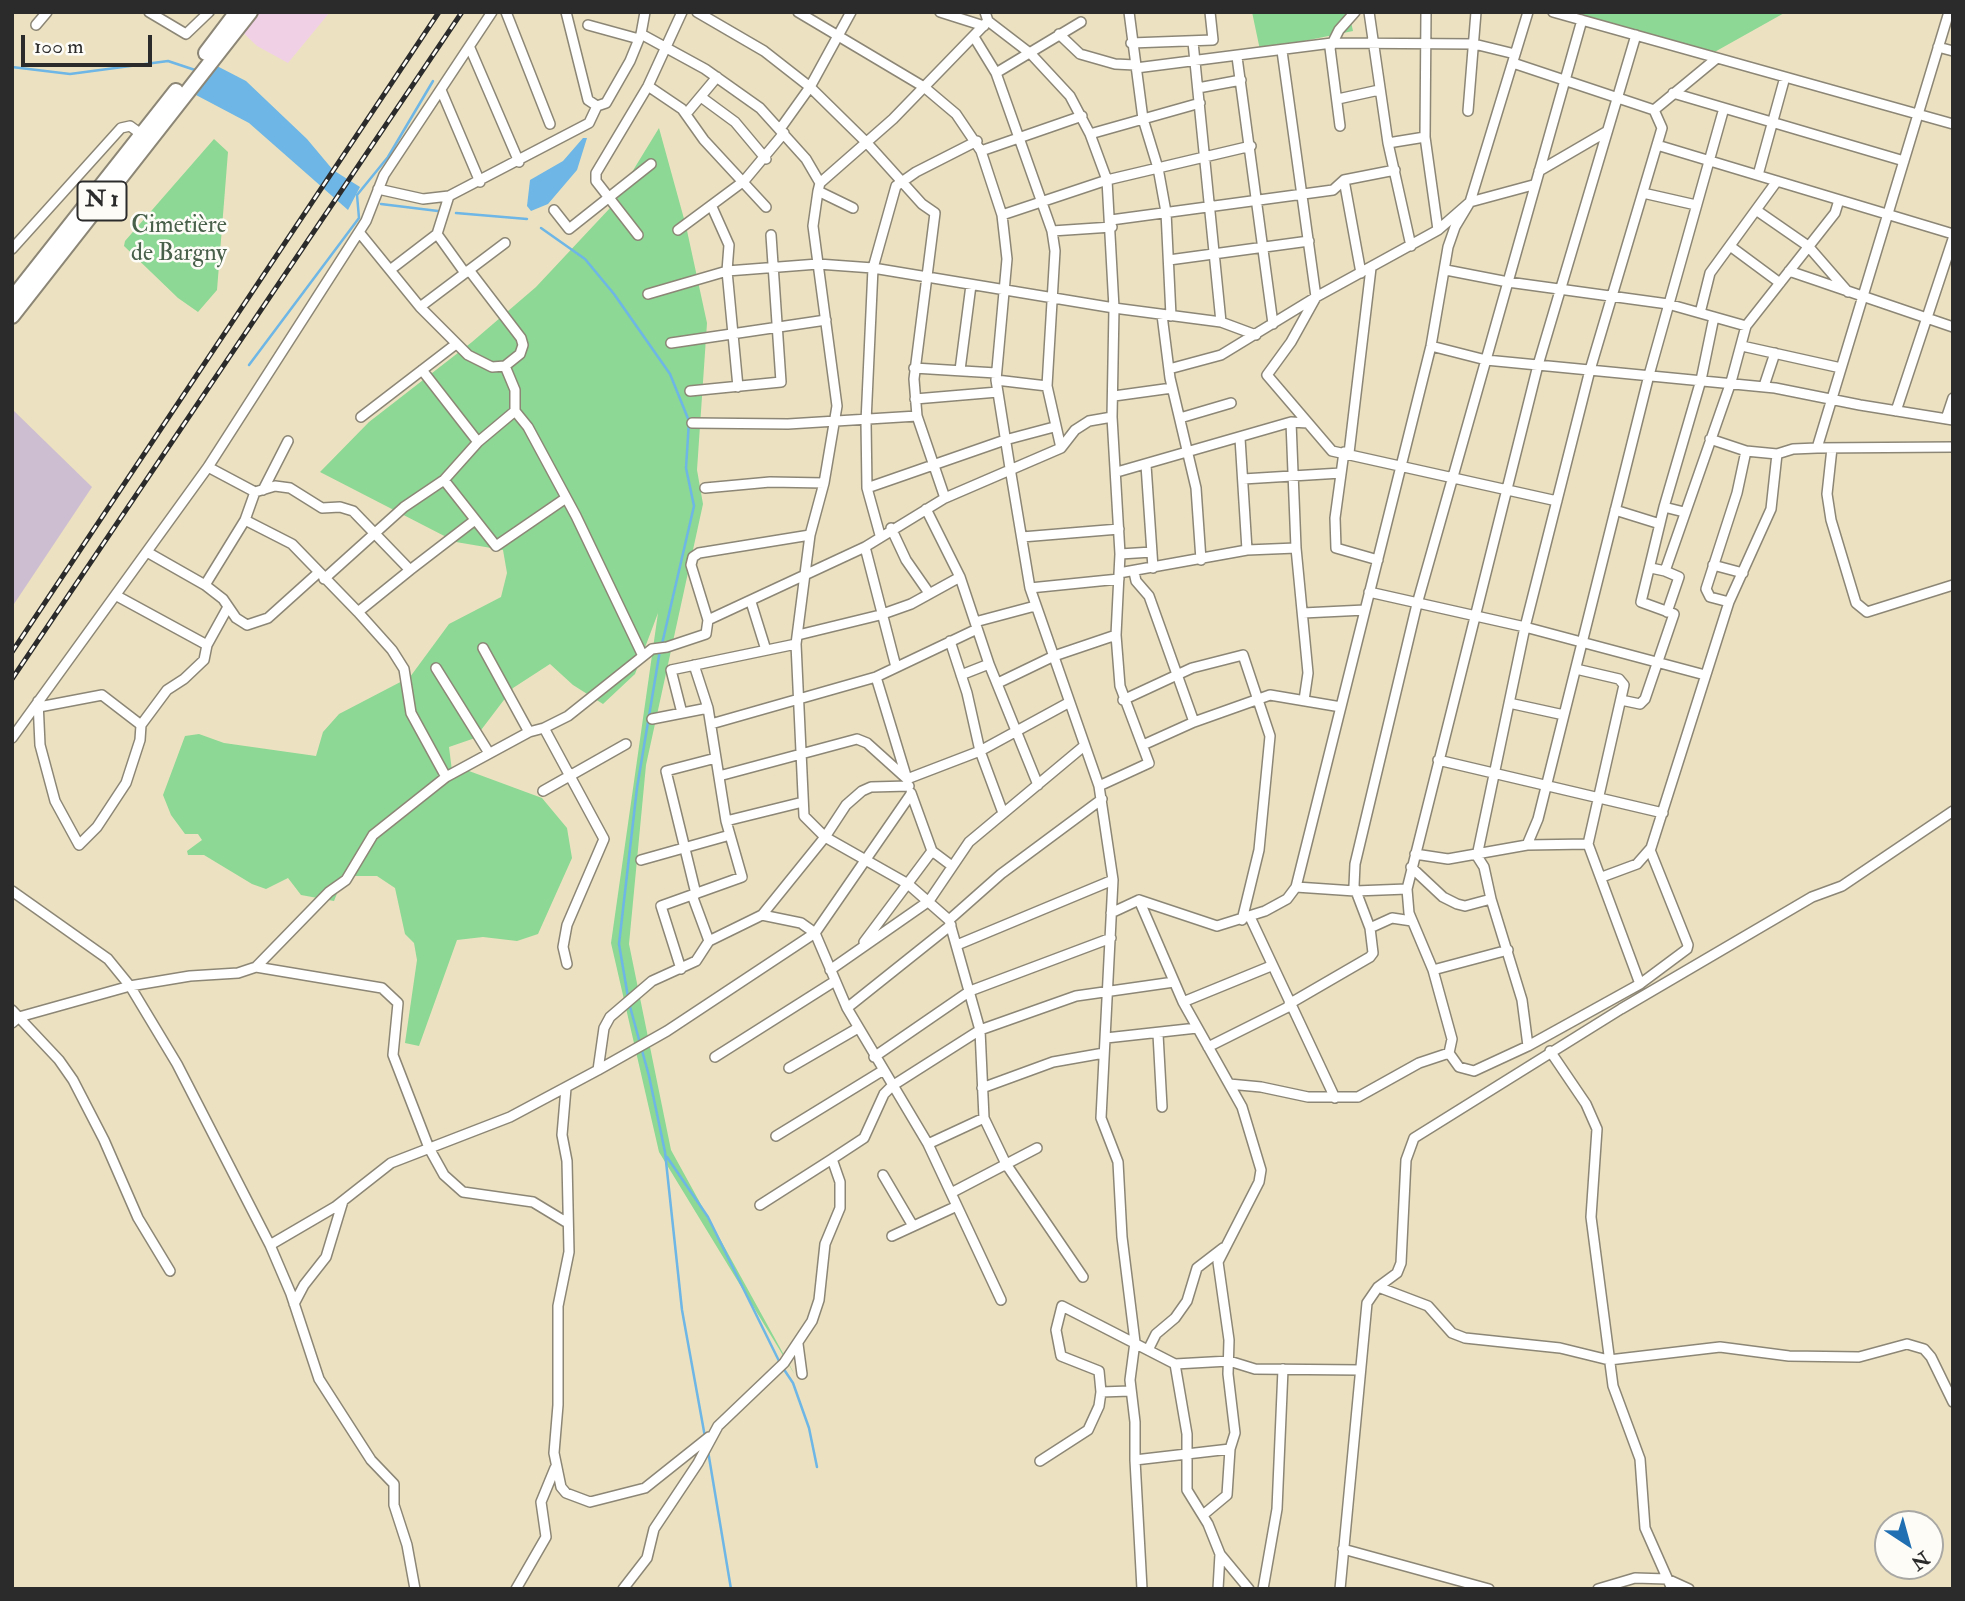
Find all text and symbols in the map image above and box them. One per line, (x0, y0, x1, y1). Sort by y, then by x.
scale bar (24, 21, 156, 65)
text: 100 m (34, 33, 84, 60)
road number: N 1 (78, 182, 126, 220)
park label: Cimetière de Bargny (131, 213, 227, 269)
north arrow (1874, 1510, 1944, 1580)
text: N (1906, 1546, 1934, 1575)

